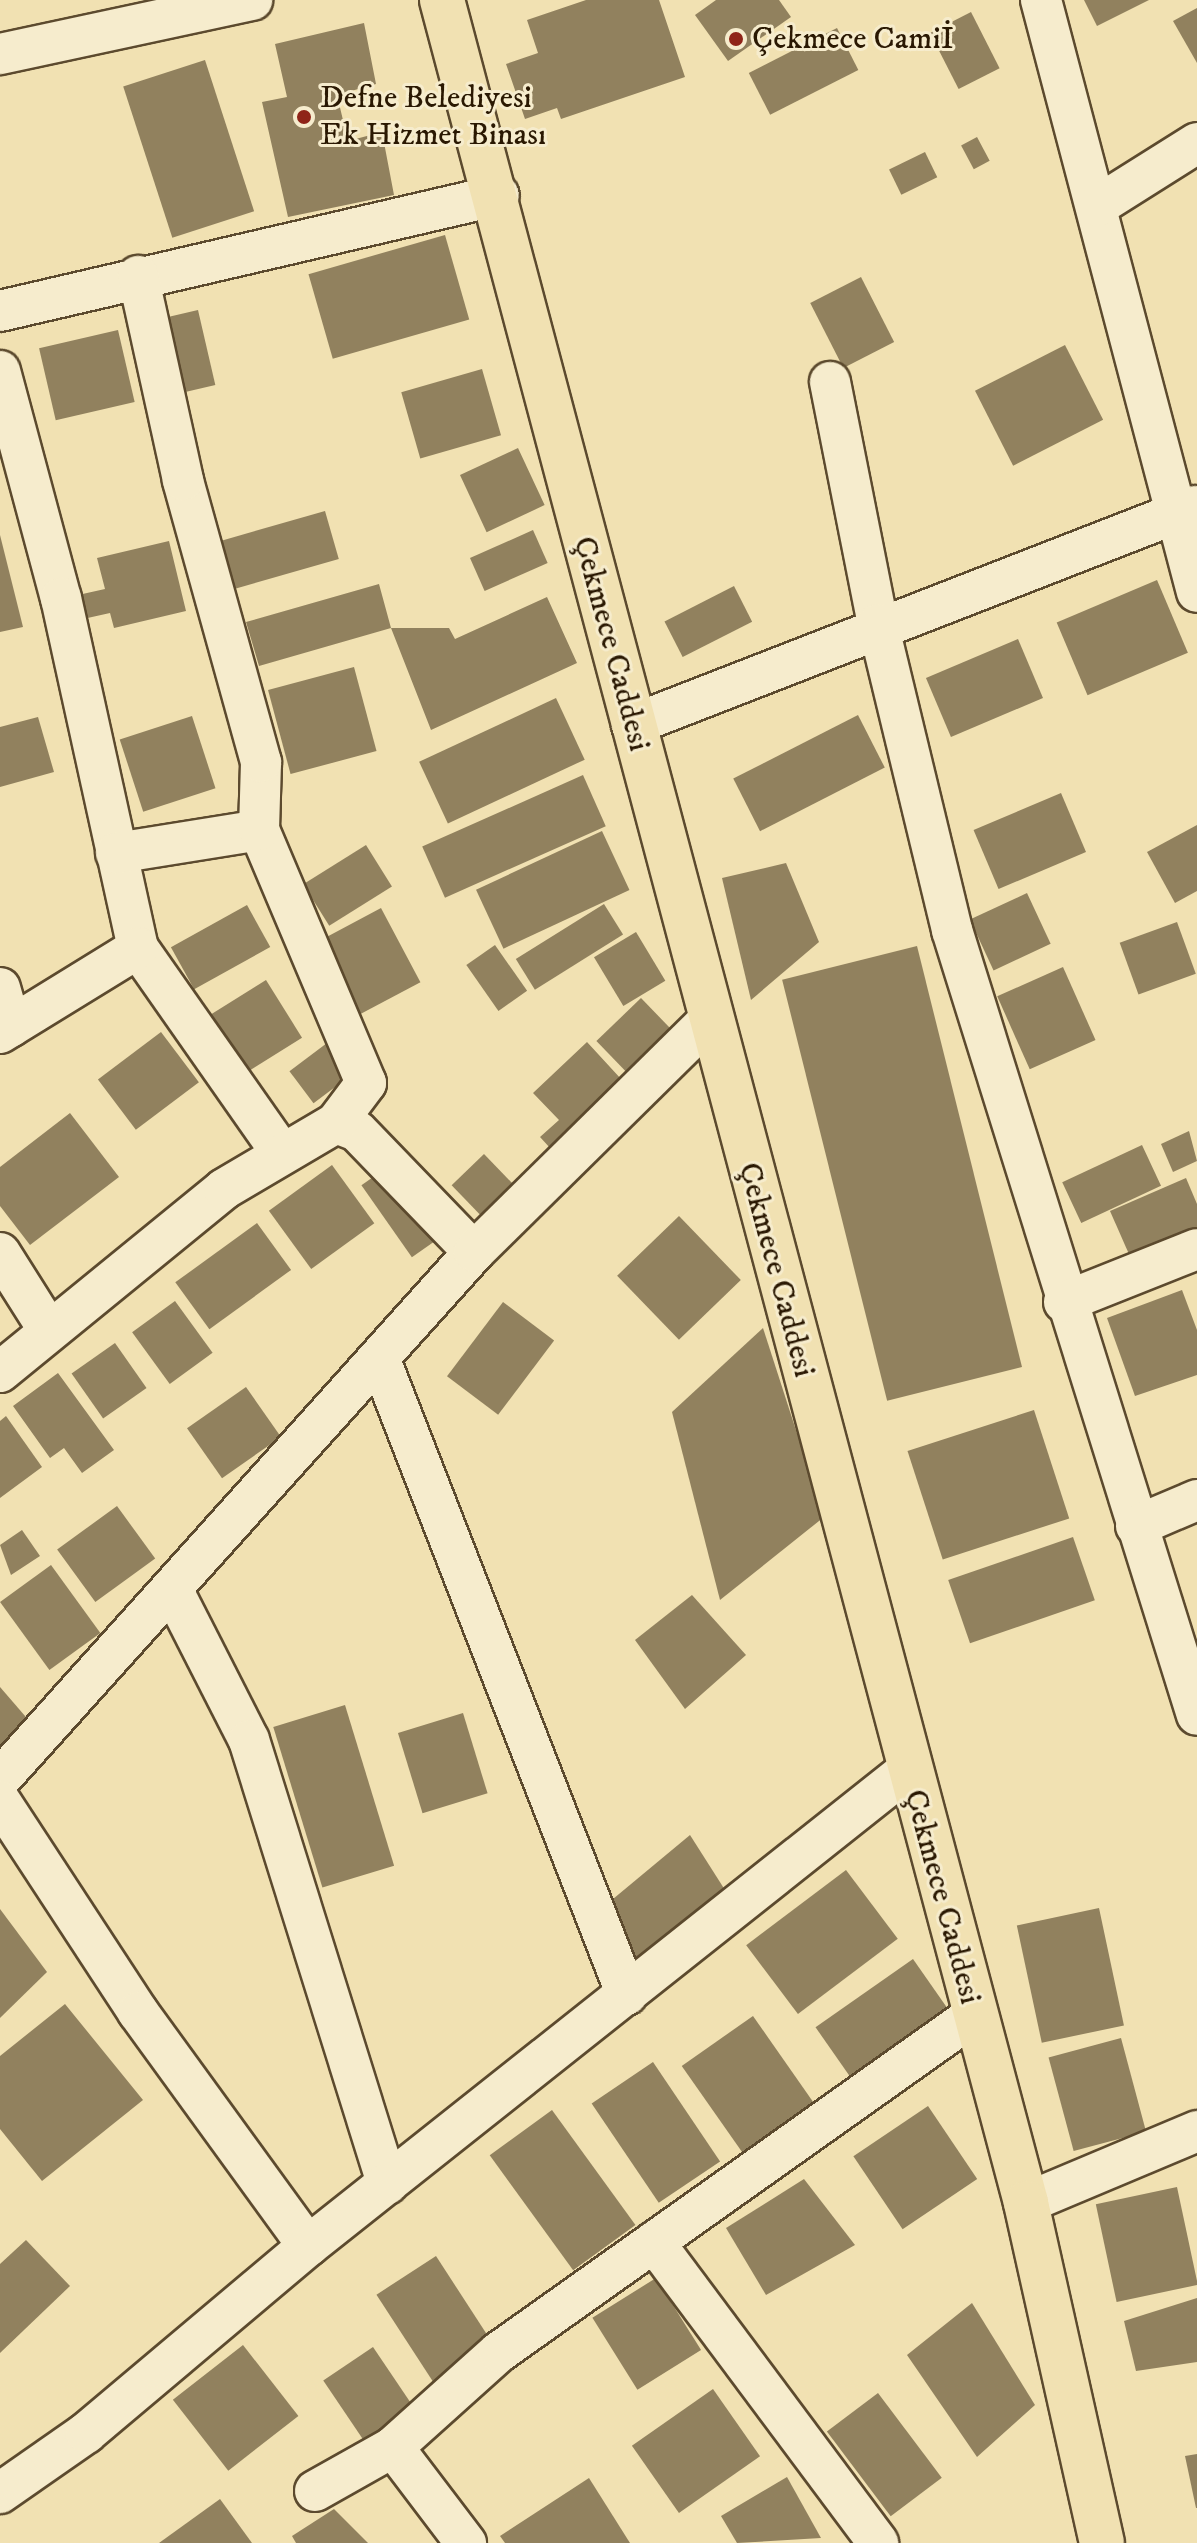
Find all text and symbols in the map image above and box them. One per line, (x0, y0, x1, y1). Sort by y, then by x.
place label: Çekmece Camiİ (752, 20, 954, 58)
marker: Çekmece Camiİ (727, 30, 745, 48)
place label: Defne Belediyesi Ek Hizmet Binası (320, 80, 546, 155)
marker: Defne Belediyesi Ek Hizmet Binası (295, 108, 313, 126)
street label: Çekmece Caddesi (564, 533, 658, 755)
street label: Çekmece Caddesi (729, 1159, 823, 1381)
street label: Çekmece Caddesi (895, 1786, 989, 2008)

